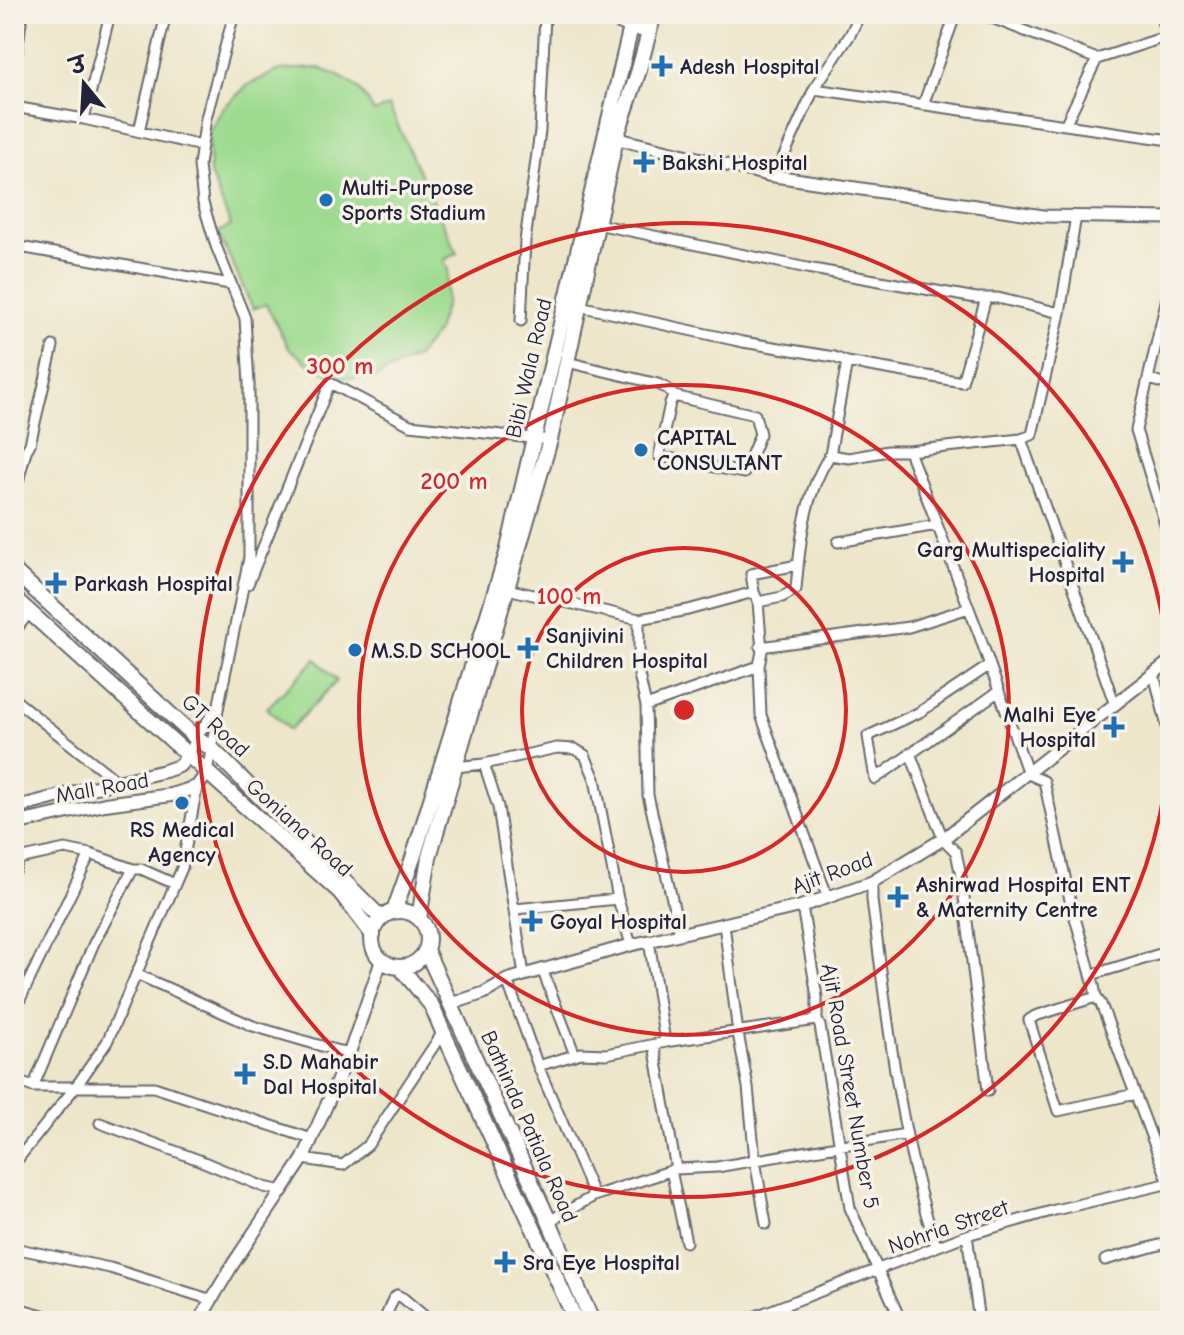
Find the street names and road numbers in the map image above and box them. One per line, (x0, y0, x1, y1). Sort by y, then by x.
street label: Bibi Wala Road (500, 296, 558, 441)
street label: GT Road (176, 689, 255, 763)
street label: Mall Road (53, 767, 151, 809)
street label: Goniana Road (241, 773, 358, 882)
street label: Ajit Road (788, 846, 876, 900)
street label: Ajit Road Street Number 5 (816, 962, 884, 1211)
street label: Bathinda Patiala Road (475, 1027, 583, 1226)
street label: Nohria Street (885, 1194, 1013, 1260)

